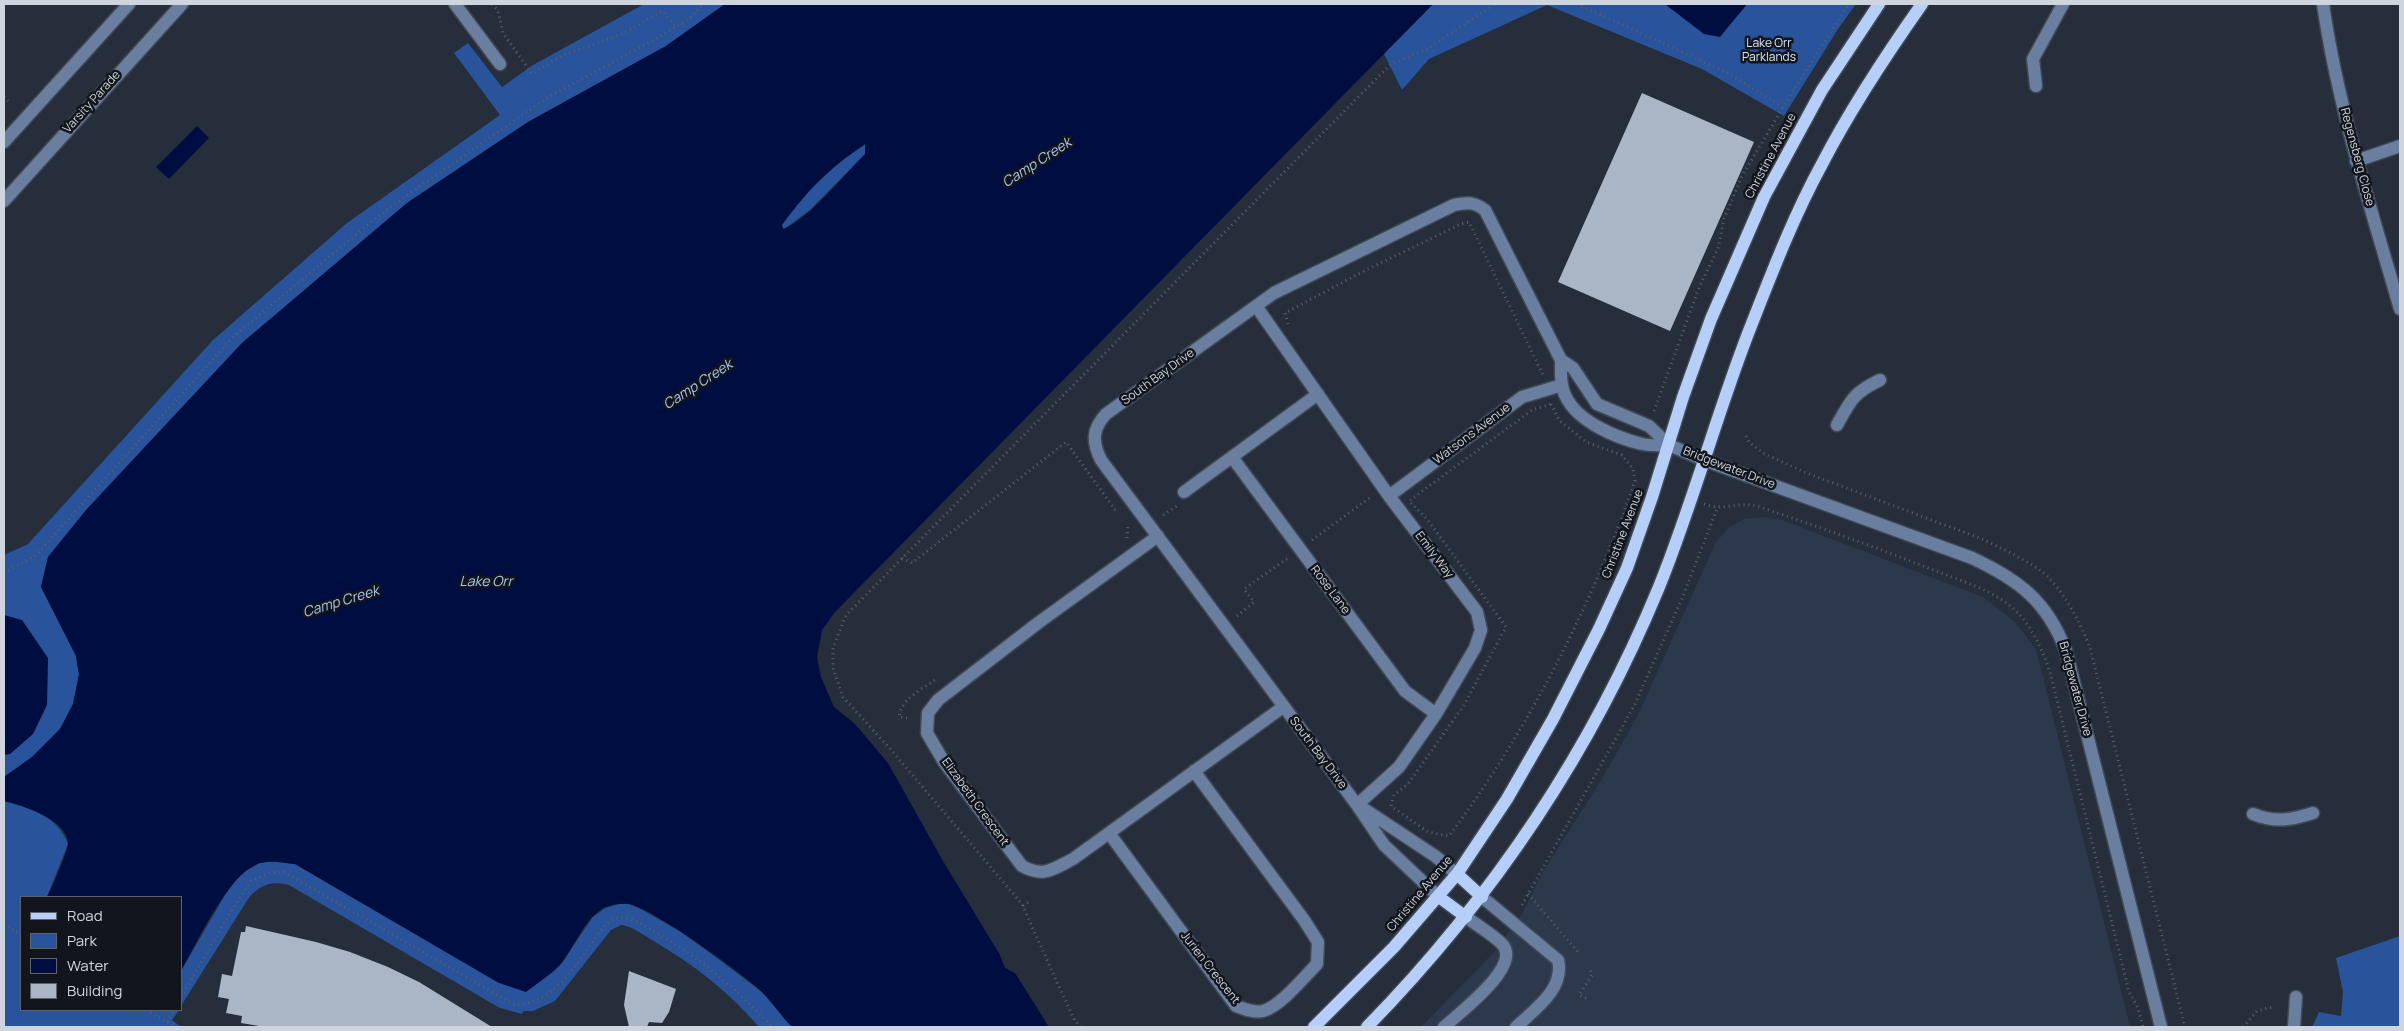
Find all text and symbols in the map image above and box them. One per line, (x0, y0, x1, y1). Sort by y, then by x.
park label: Lake Orr Parklands (1742, 37, 1796, 65)
street label: Varsity Parade (60, 68, 124, 136)
street label: Regensberg Close (2337, 106, 2377, 208)
street label: Christine Avenue (1742, 111, 1800, 201)
water label: Camp Creek (999, 134, 1075, 192)
street label: South Bay Drive (1119, 346, 1197, 408)
water label: Camp Creek (660, 356, 736, 414)
street label: Watsons Avenue (1431, 400, 1513, 468)
street label: Bridgewater Drive (1681, 444, 1777, 492)
street label: Christine Avenue (1599, 487, 1647, 581)
street label: Emily Way (1412, 529, 1456, 581)
street label: Rose Lane (1307, 563, 1353, 617)
water label: Lake Orr (460, 574, 512, 590)
water label: Camp Creek (301, 582, 381, 622)
street label: Bridgewater Drive (2055, 640, 2095, 738)
street label: South Bay Drive (1286, 714, 1350, 792)
street label: Elizabeth Crescent (938, 755, 1012, 849)
street label: Christine Avenue (1384, 853, 1456, 935)
legend (20, 896, 182, 1011)
text: Road (67, 905, 103, 926)
street label: Jurien Crescent (1177, 929, 1243, 1007)
text: Park (67, 930, 97, 951)
text: Water (67, 955, 109, 976)
text: Building (67, 980, 122, 1001)

